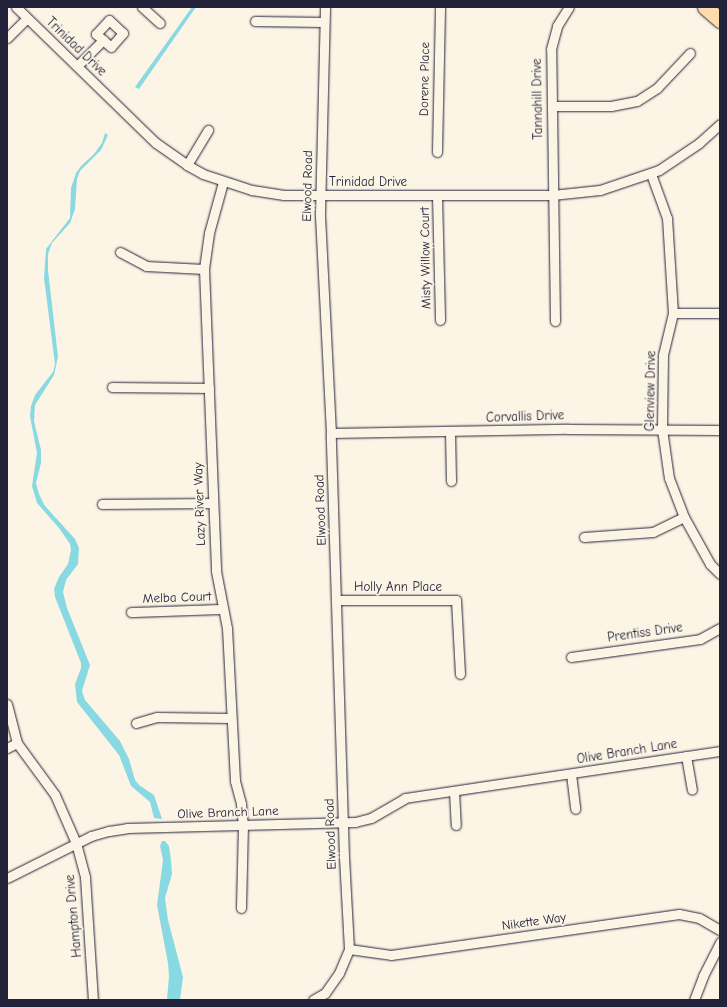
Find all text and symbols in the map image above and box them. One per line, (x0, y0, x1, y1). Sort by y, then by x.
street label: Trinidad Drive (43, 14, 109, 80)
street label: Dorene Place (417, 42, 433, 116)
street label: Tannahill Drive (529, 58, 547, 140)
street label: Elwood Road (300, 150, 316, 222)
street label: Trinidad Drive (329, 174, 407, 190)
street label: Misty Willow Court (417, 207, 435, 309)
street label: Glenview Drive (642, 350, 660, 432)
street label: Corvallis Drive (486, 408, 564, 426)
street label: Lazy River Way (191, 462, 209, 546)
street label: Elwood Road (312, 474, 330, 546)
street label: Holly Ann Place (354, 579, 442, 595)
street label: Melba Court (142, 589, 212, 607)
street label: Prentiss Drive (606, 620, 684, 646)
street label: Olive Branch Lane (576, 736, 678, 768)
street label: Elwood Road (322, 798, 340, 870)
street label: Olive Branch Lane (177, 803, 279, 823)
street label: Hampton Drive (63, 874, 85, 958)
street label: Nikette Way (501, 910, 567, 934)

